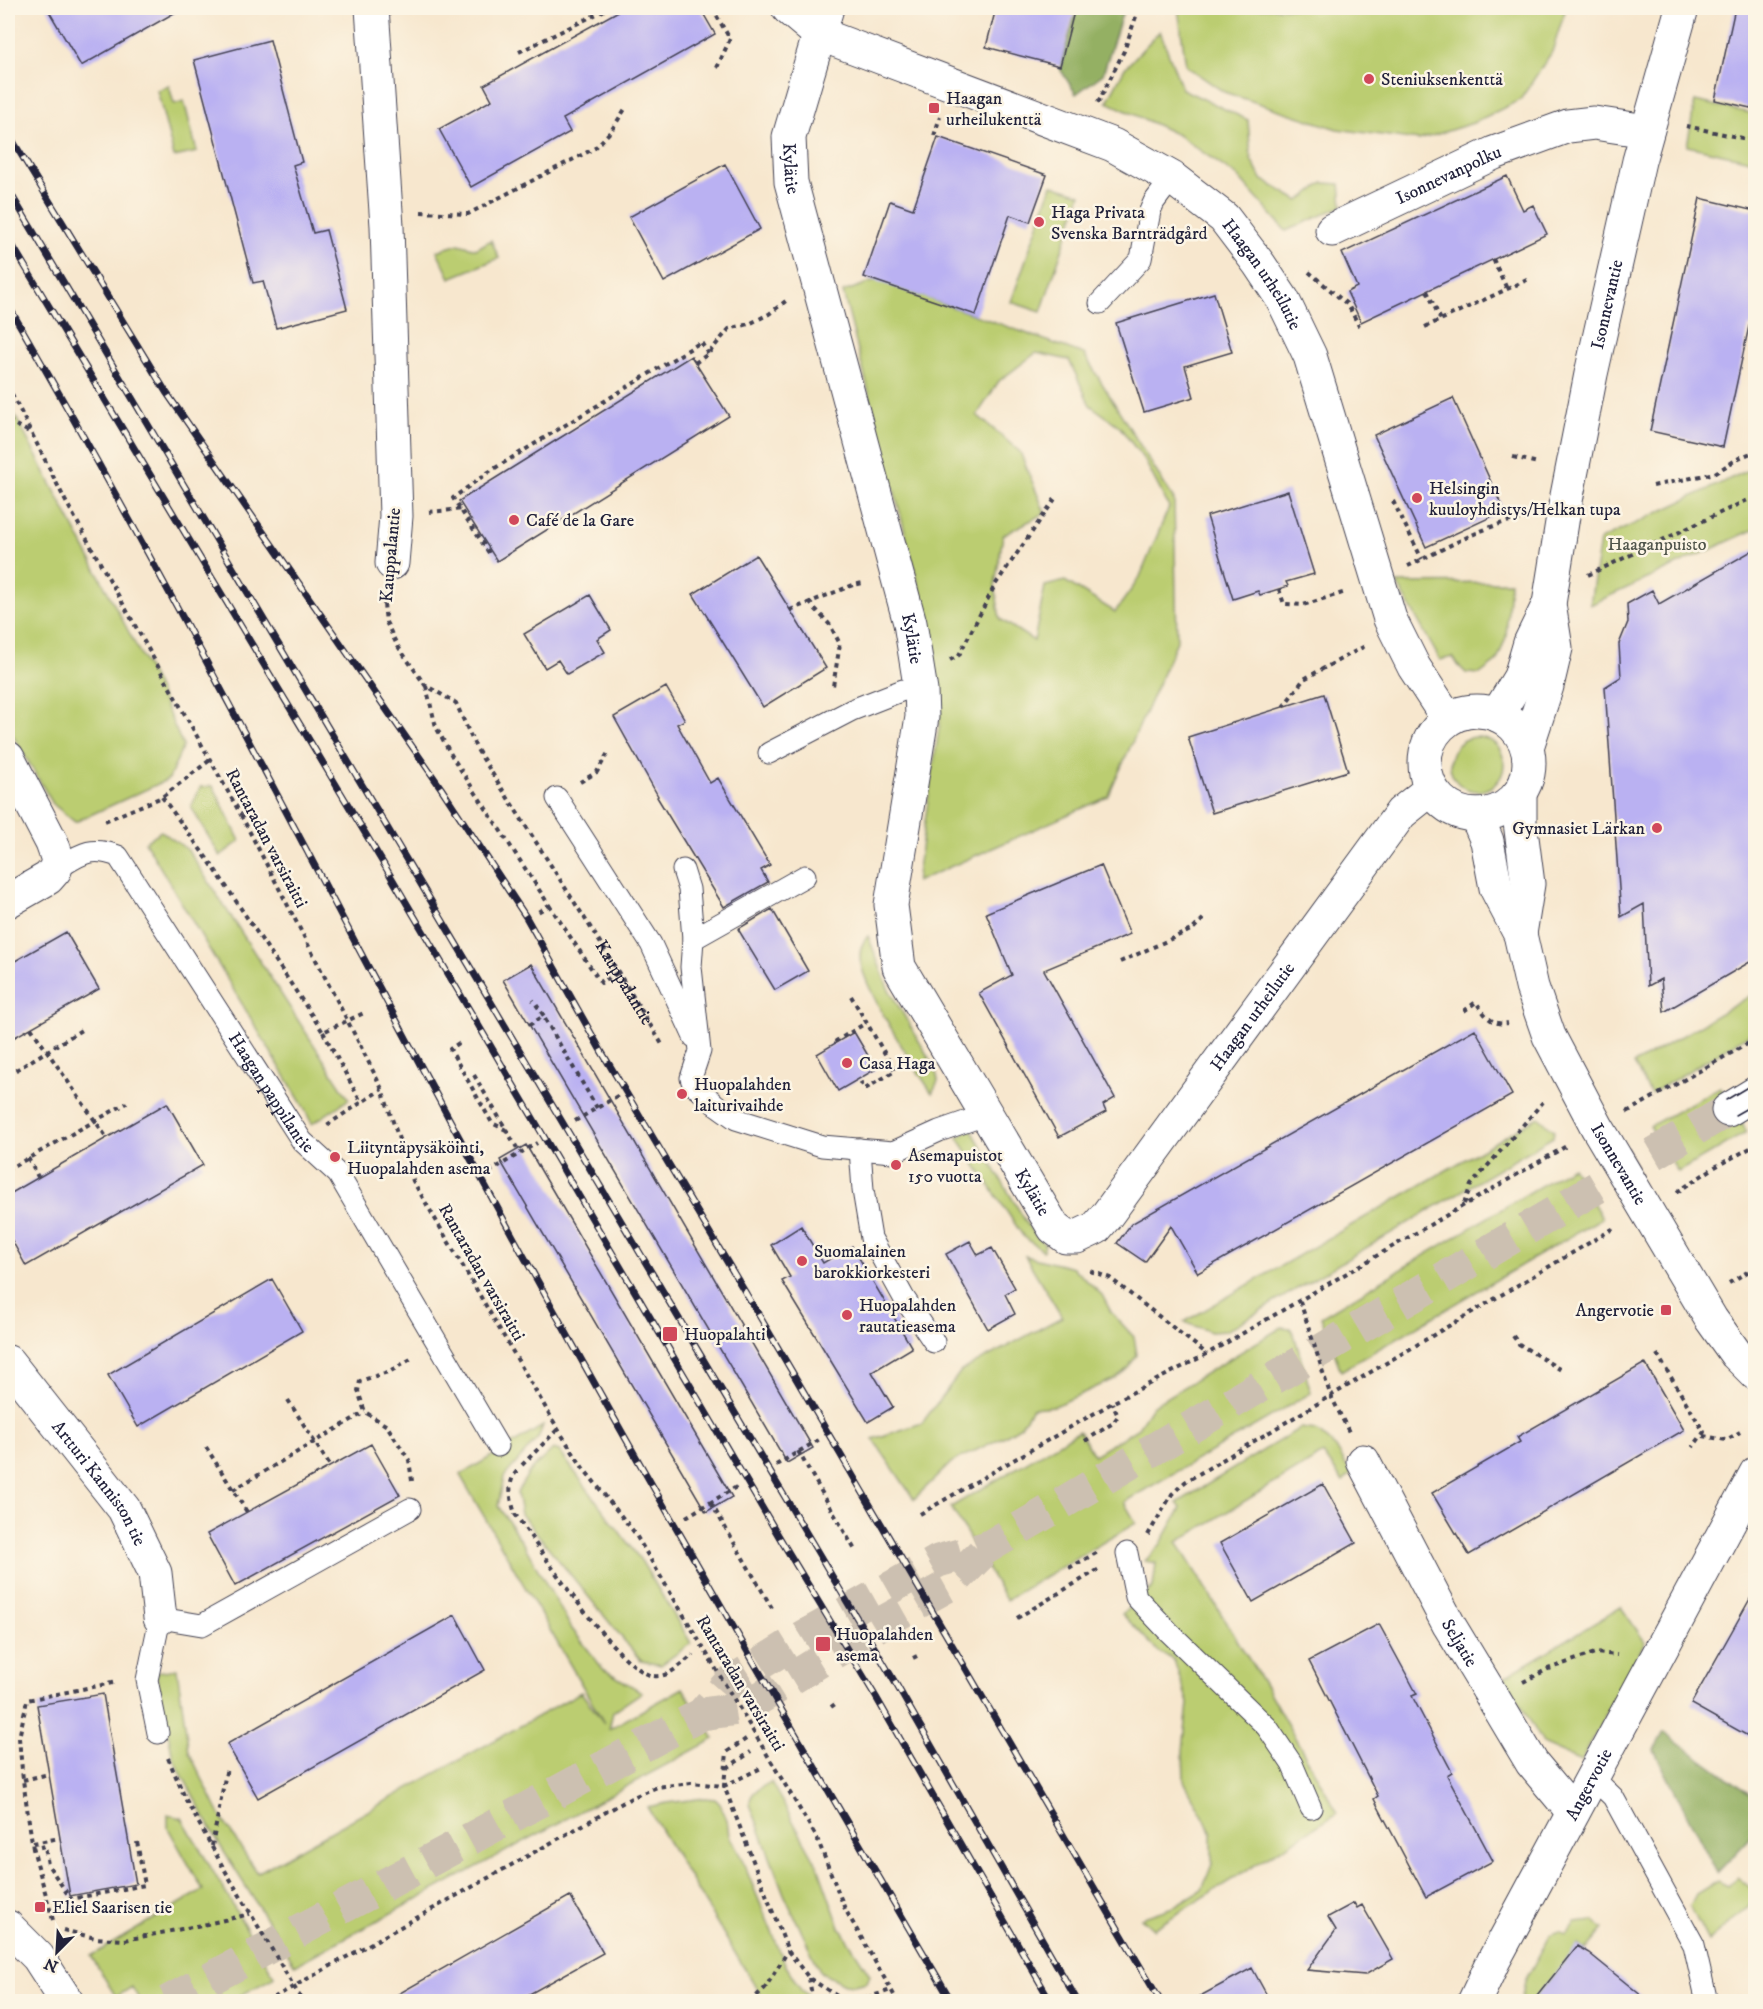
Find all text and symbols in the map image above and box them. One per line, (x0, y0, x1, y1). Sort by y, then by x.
place label: Steniuksenkenttä (1381, 69, 1503, 91)
marker: Steniuksenkenttä (1362, 72, 1376, 86)
place label: Haagan urheilukenttä (946, 88, 1042, 131)
marker: Haagan urheilukenttä (927, 101, 941, 115)
street label: Isonnevanpolku (1393, 141, 1505, 210)
street label: Kylätie (777, 143, 804, 197)
place label: Haga Privata Svenska Barnträdgård (1051, 202, 1208, 245)
marker: Haga Privata Svenska Barnträdgård (1032, 215, 1046, 229)
street label: Haagan urheilutie (1217, 215, 1306, 334)
street label: Isonnevantie (1587, 258, 1628, 352)
place label: Helsingin kuuloyhdistys/Helkan tupa (1429, 478, 1621, 521)
marker: Helsingin kuuloyhdistys/Helkan tupa (1410, 491, 1424, 505)
street label: Kauppalantie (376, 507, 406, 603)
place label: Café de la Gare (526, 510, 634, 532)
marker: Café de la Gare (507, 513, 521, 527)
park label: Haaganpuisto (1607, 534, 1707, 556)
street label: Kylätie (896, 611, 926, 666)
street label: Rantaradan varsiraitti (220, 765, 312, 912)
place label: Gymnasiet Lärkan (1512, 818, 1646, 840)
marker: Gymnasiet Lärkan (1650, 821, 1664, 835)
street label: Kauppalantie (590, 937, 658, 1029)
street label: Haagan urheilutie (1206, 958, 1300, 1075)
street label: Haagan pappilantie (223, 1029, 318, 1158)
place label: Casa Haga (859, 1053, 936, 1075)
marker: Casa Haga (840, 1056, 854, 1070)
place label: Huopalahden laiturivaihde (694, 1074, 792, 1117)
marker: Huopalahden laiturivaihde (675, 1087, 689, 1101)
street label: Isonnevantie (1585, 1120, 1651, 1209)
place label: Liityntäpysäköinti, Huopalahden asema (347, 1137, 491, 1180)
place label: Asemapuistot 150 vuotta (908, 1145, 1003, 1188)
marker: Liityntäpysäköinti, Huopalahden asema (328, 1150, 342, 1164)
marker: Asemapuistot 150 vuotta (889, 1158, 903, 1172)
street label: Kylätie (1009, 1165, 1054, 1220)
street label: Rantaradan varsiraitti (433, 1200, 529, 1345)
place label: Suomalainen barokkiorkesteri (814, 1241, 930, 1284)
marker: Suomalainen barokkiorkesteri (795, 1254, 809, 1268)
place label: Huopalahden rautatieasema (859, 1295, 957, 1338)
place label: Angervotie (1576, 1300, 1654, 1322)
marker: Angervotie (1659, 1303, 1673, 1317)
marker: Huopalahden rautatieasema (840, 1308, 854, 1322)
place label: Huopalahti (684, 1324, 766, 1346)
marker: Huopalahti (661, 1325, 679, 1343)
street label: Artturi Kanniston tie (47, 1417, 150, 1550)
street label: Rantaradan varsiraitti (691, 1612, 789, 1755)
street label: Seljatie (1436, 1616, 1482, 1671)
place label: Huopalahden asema (836, 1624, 934, 1667)
marker: Huopalahden asema (814, 1635, 832, 1653)
street label: Angervotie (1561, 1745, 1618, 1825)
place label: Eliel Saarisen tie (52, 1897, 172, 1919)
marker: Eliel Saarisen tie (33, 1900, 47, 1914)
north arrow (27, 1922, 87, 1982)
text: N (41, 1953, 61, 1977)

